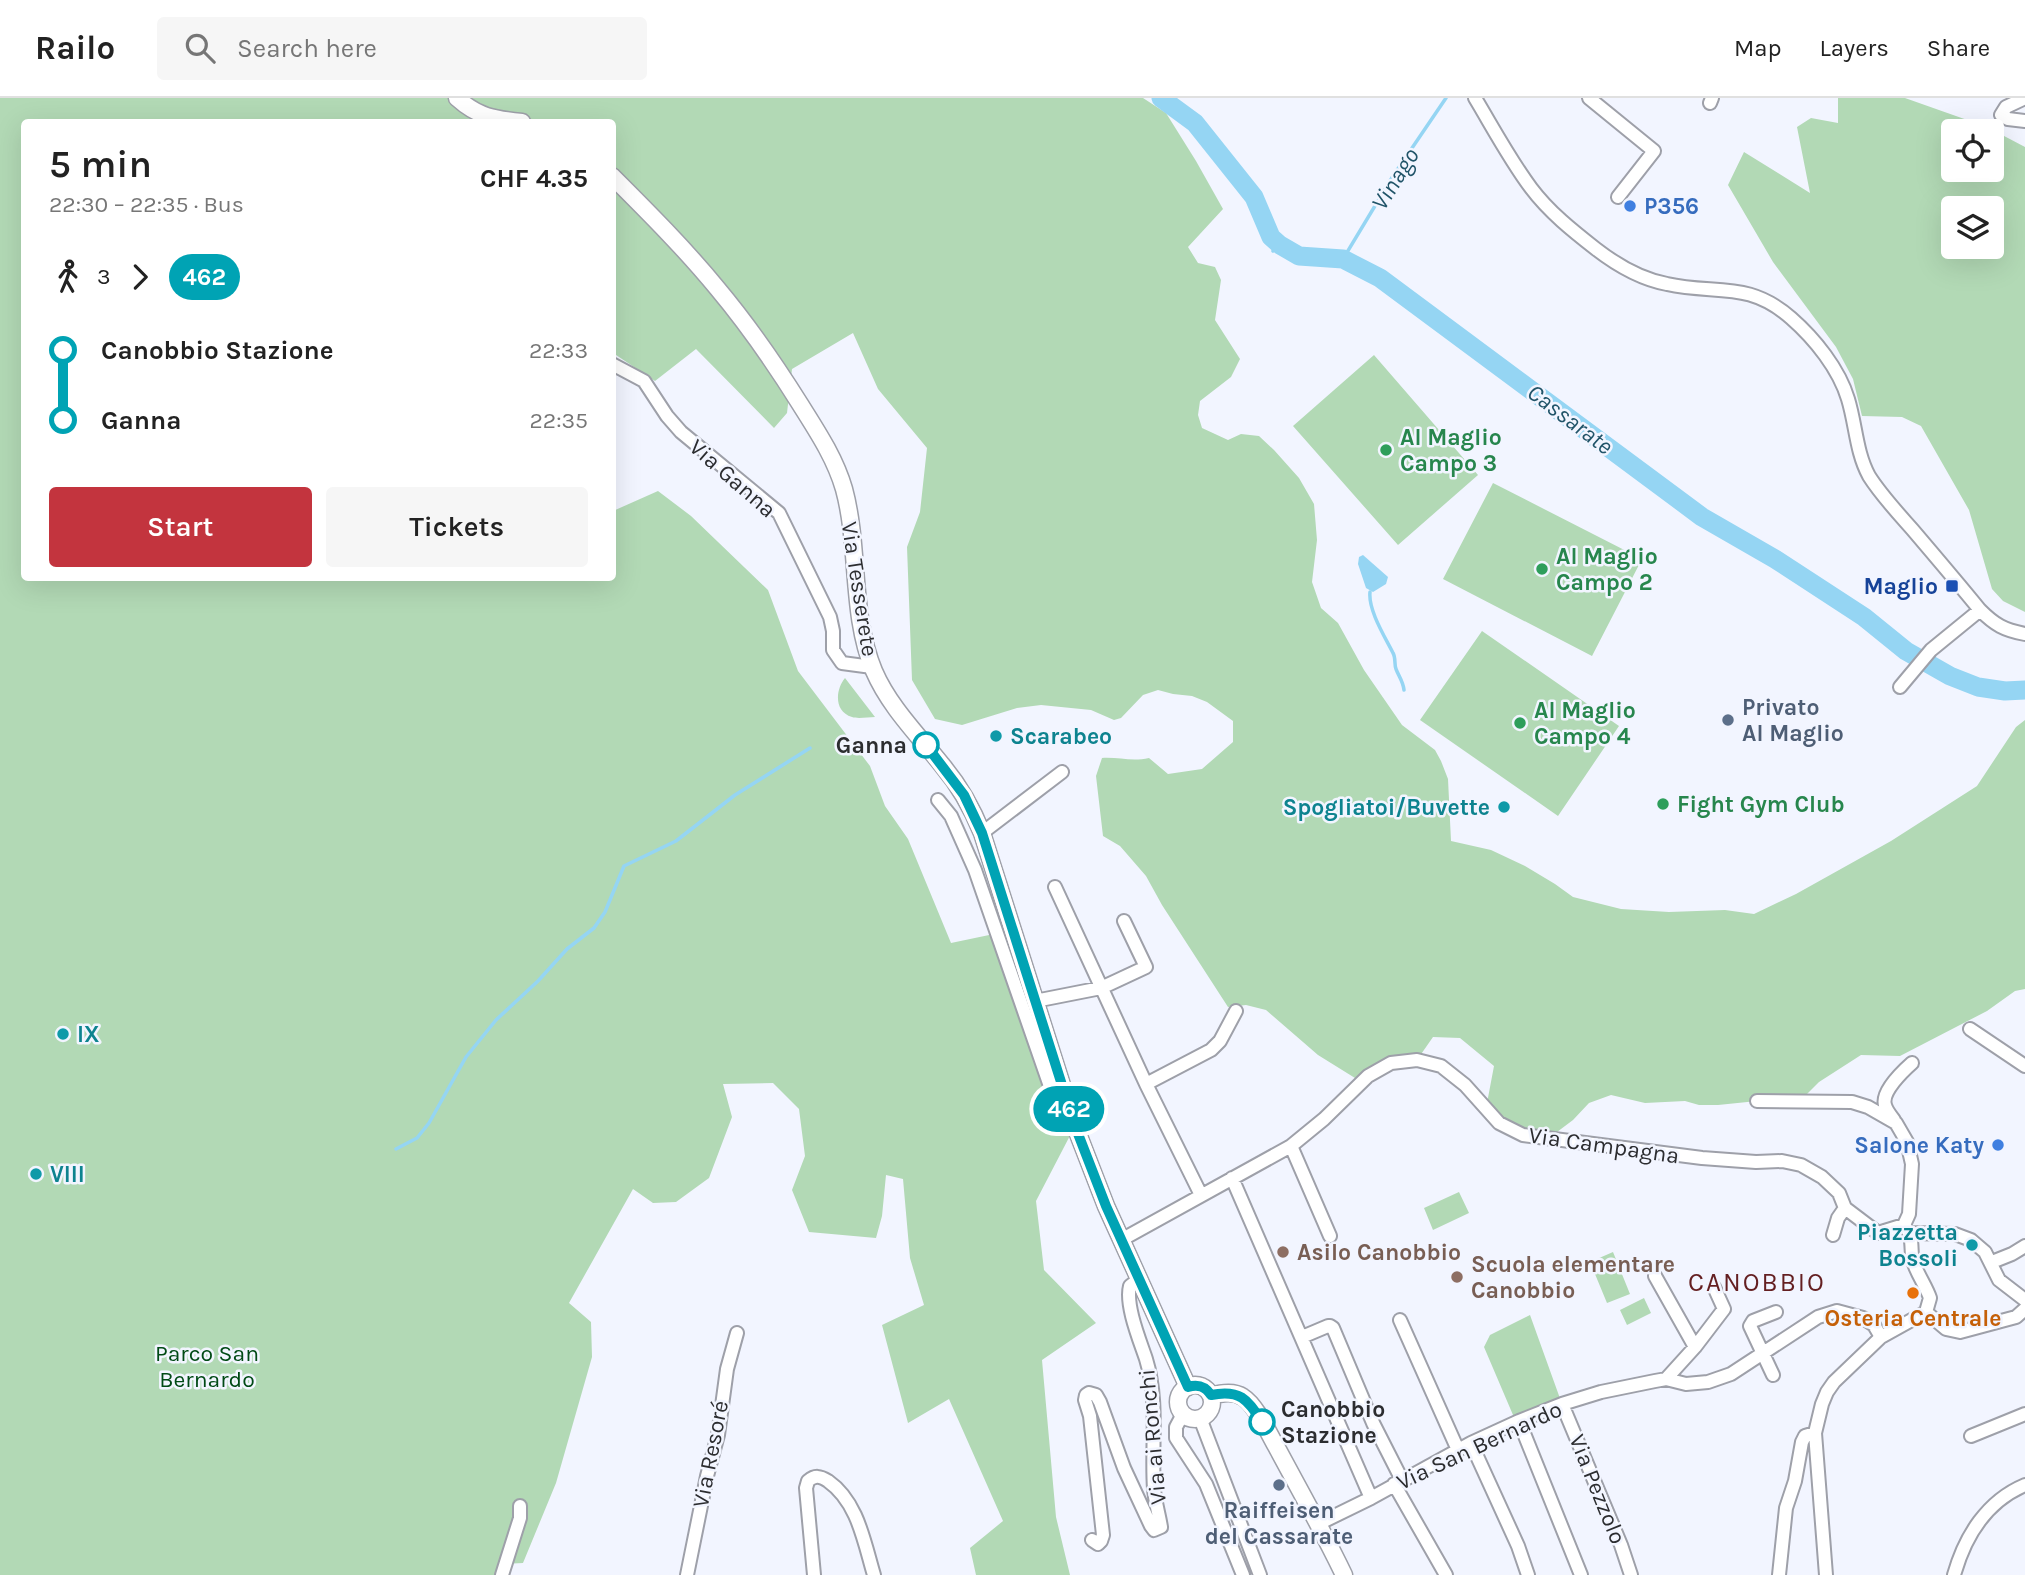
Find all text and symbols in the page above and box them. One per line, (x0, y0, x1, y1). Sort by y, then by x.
search box (157, 17, 647, 80)
text: Railo (35, 29, 115, 67)
icon: search (181, 29, 219, 67)
text: Search here (237, 33, 377, 64)
text: Map (1734, 34, 1782, 62)
text: Layers (1820, 34, 1889, 62)
text: Share (1927, 34, 1990, 62)
map controls (1941, 119, 2004, 259)
button: locate (1941, 119, 2004, 182)
text: 5 min (49, 142, 152, 187)
water label: Vinago (1365, 143, 1425, 215)
text: CHF 4.35 (480, 163, 588, 194)
text: 22:30 – 22:35 · Bus (49, 191, 244, 218)
place label: P356 (1644, 193, 1699, 220)
button: layers (1941, 196, 2004, 259)
marker: P356 (1622, 198, 1638, 214)
icon: walk (49, 258, 87, 296)
icon: forward (121, 258, 159, 296)
text: 3 (97, 263, 111, 290)
text: 462 (183, 263, 226, 291)
text: Canobbio Stazione (101, 335, 333, 366)
text: 22:33 (529, 337, 588, 364)
water label: Cassarate (1522, 378, 1618, 460)
text: Ganna (101, 405, 181, 436)
text: 22:35 (529, 407, 588, 434)
place label: Al Maglio Campo 3 (1400, 424, 1502, 477)
street label: Via Ganna (684, 433, 781, 523)
marker: Al Maglio Campo 3 (1378, 442, 1394, 458)
button: Start (49, 487, 312, 567)
button: Tickets (326, 487, 588, 567)
street label: Via Tesserete (836, 520, 883, 658)
place label: Al Maglio Campo 2 (1556, 543, 1658, 596)
marker: Al Maglio Campo 2 (1534, 561, 1550, 577)
place label: Maglio (1863, 573, 1938, 600)
marker: Maglio (1944, 578, 1960, 594)
place label: Privato Al Maglio (1742, 694, 1844, 747)
place label: Al Maglio Campo 4 (1534, 697, 1636, 750)
marker: Privato Al Maglio (1720, 712, 1736, 728)
marker: Al Maglio Campo 4 (1512, 715, 1528, 731)
place label: Scarabeo (1010, 723, 1112, 750)
marker: Scarabeo (988, 728, 1004, 744)
place label: Ganna (836, 732, 907, 759)
marker: Ganna (913, 732, 939, 758)
place label: Fight Gym Club (1677, 791, 1845, 818)
place label: Spogliatoi/Buvette (1283, 794, 1490, 821)
marker: Fight Gym Club (1655, 796, 1671, 812)
marker: Spogliatoi/Buvette (1496, 799, 1512, 815)
place label: IX (77, 1021, 100, 1048)
marker: IX (55, 1026, 71, 1042)
line badge: 462 (1029, 1086, 1109, 1132)
text: 462 (1047, 1095, 1091, 1123)
street label: Via Campagna (1527, 1122, 1681, 1169)
place label: Salone Katy (1854, 1132, 1984, 1159)
marker: Salone Katy (1990, 1137, 2006, 1153)
place label: VIII (50, 1161, 85, 1188)
marker: VIII (28, 1166, 44, 1182)
place label: Piazzetta Bossoli (1857, 1219, 1958, 1272)
marker: Piazzetta Bossoli (1964, 1237, 1980, 1253)
place label: Asilo Canobbio (1297, 1239, 1461, 1266)
marker: Asilo Canobbio (1275, 1244, 1291, 1260)
place label: Scuola elementare Canobbio (1471, 1251, 1675, 1304)
district label: CANOBBIO (1688, 1267, 1826, 1298)
marker: Scuola elementare Canobbio (1449, 1269, 1465, 1285)
marker: Osteria Centrale (1905, 1285, 1921, 1301)
place label: Osteria Centrale (1825, 1305, 2001, 1332)
park label: Parco San Bernardo (155, 1340, 259, 1393)
street label: Via ai Ronchi (1133, 1368, 1172, 1506)
street label: Via San Bernardo (1392, 1395, 1566, 1496)
place label: Canobbio Stazione (1281, 1396, 1385, 1449)
street label: Via Resoré (687, 1398, 734, 1510)
marker: Canobbio Stazione (1249, 1409, 1275, 1435)
street label: Via Pezzolo (1563, 1430, 1632, 1548)
marker: Raiffeisen del Cassarate (1271, 1477, 1287, 1493)
place label: Raiffeisen del Cassarate (1205, 1497, 1353, 1550)

